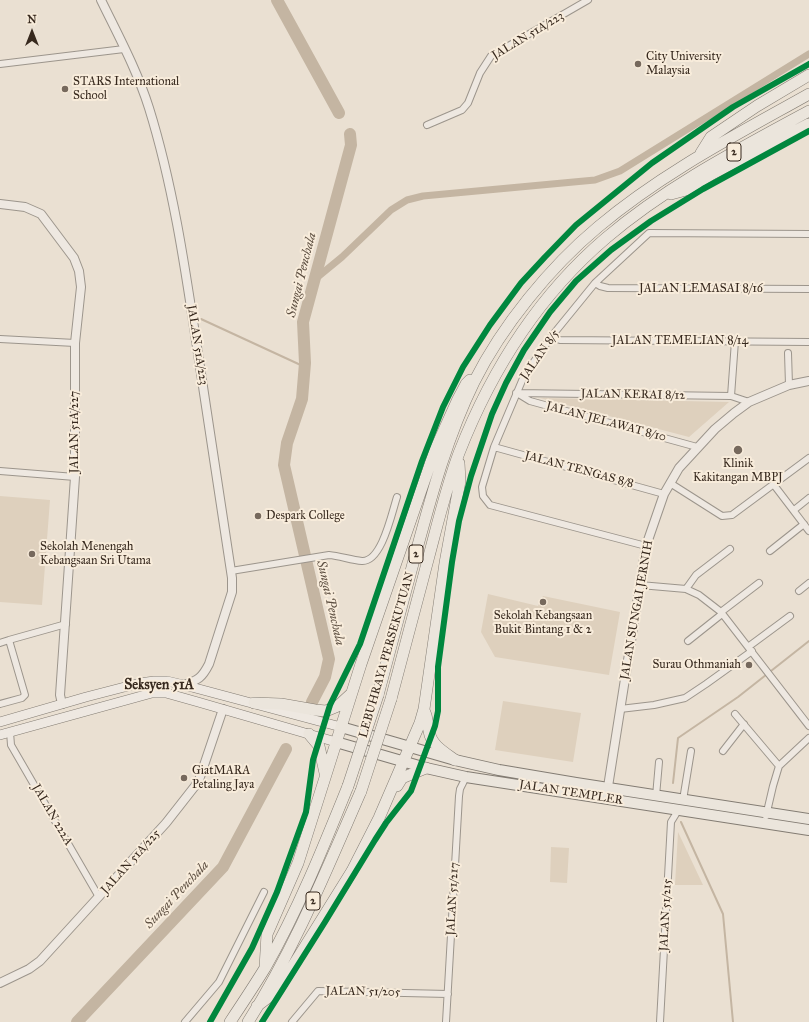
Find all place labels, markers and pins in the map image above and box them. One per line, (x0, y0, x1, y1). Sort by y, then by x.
place label: City University Malaysia (646, 50, 721, 78)
marker: City University Malaysia (633, 59, 643, 69)
place label: STARS International School (73, 75, 179, 103)
marker: STARS International School (60, 84, 70, 94)
marker: Klinik Kakitangan MBPJ (732, 444, 744, 456)
place label: Klinik Kakitangan MBPJ (693, 457, 783, 485)
place label: Despark College (266, 509, 345, 523)
marker: Despark College (253, 511, 263, 521)
place label: Sekolah Menengah Kebangsaan Sri Utama (40, 540, 151, 568)
marker: Sekolah Menengah Kebangsaan Sri Utama (27, 549, 37, 559)
marker: Sekolah Kebangsaan Bukit Bintang 1 & 2 (538, 597, 548, 607)
place label: Sekolah Kebangsaan Bukit Bintang 1 & 2 (494, 609, 592, 637)
place label: Surau Othmaniah (652, 658, 741, 672)
marker: Surau Othmaniah (744, 660, 754, 670)
place label: GiatMARA Petaling Jaya (192, 764, 254, 792)
marker: GiatMARA Petaling Jaya (179, 773, 189, 783)

